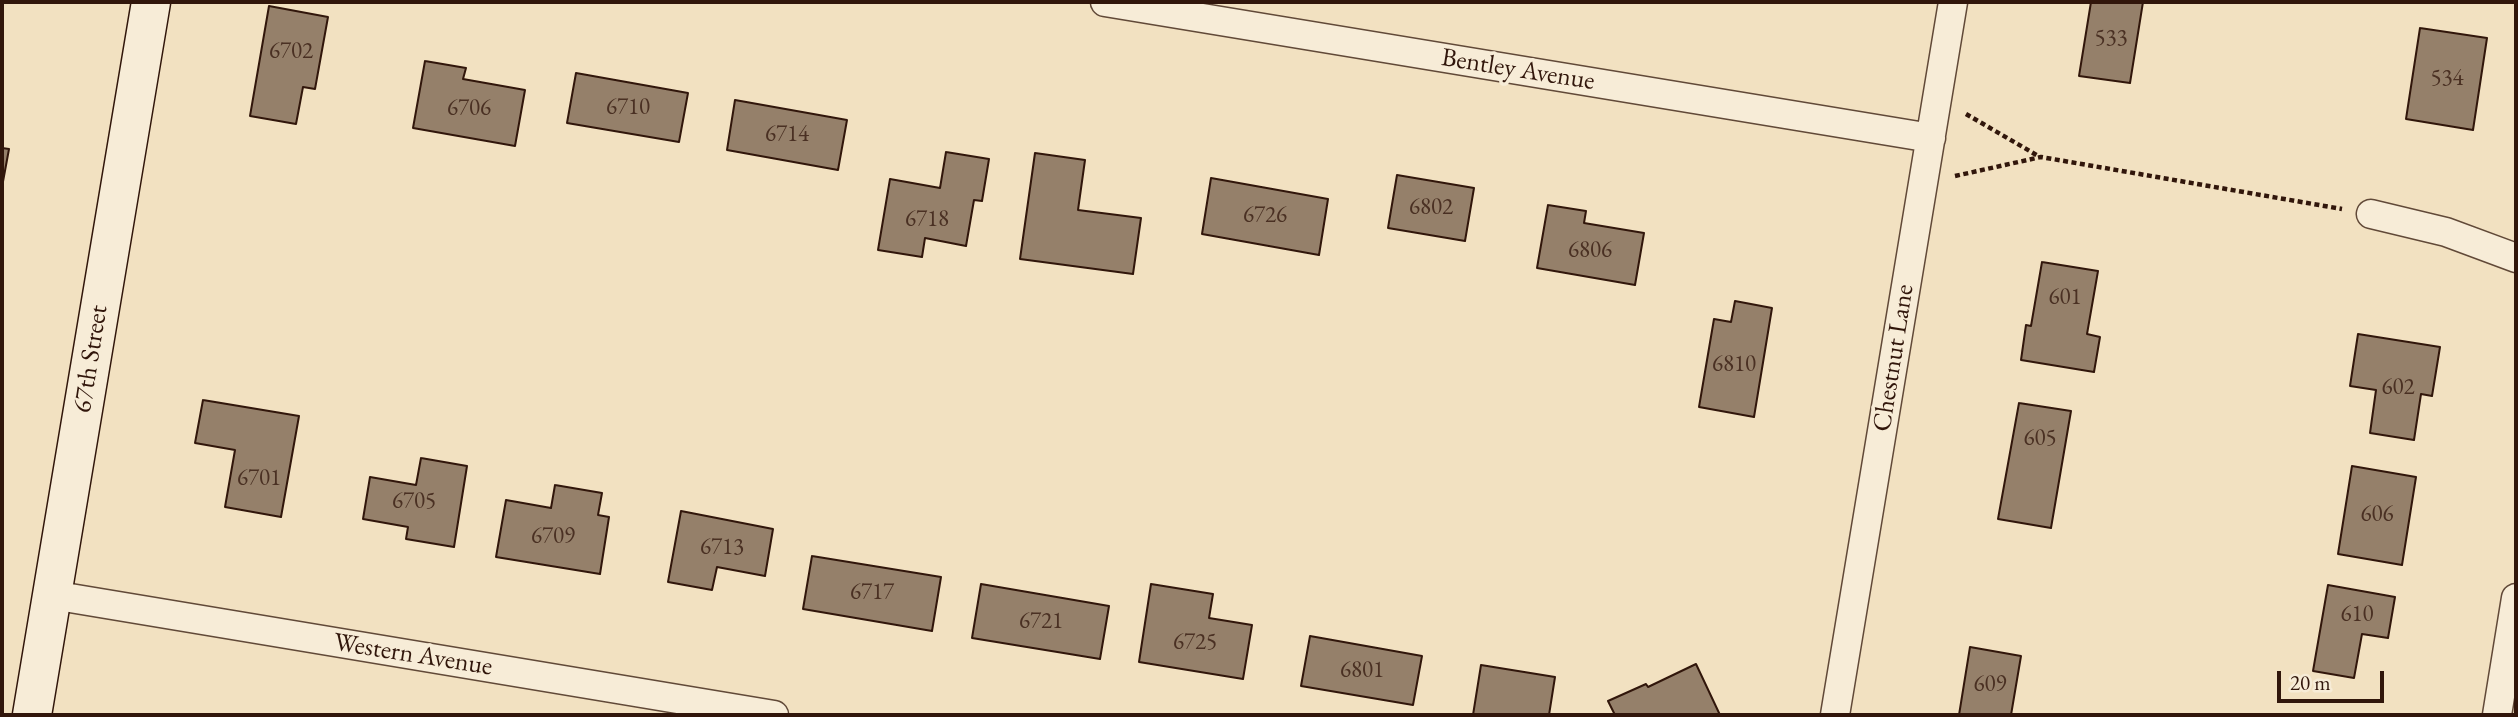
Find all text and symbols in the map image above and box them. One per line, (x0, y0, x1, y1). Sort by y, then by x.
house number: 533 (2094, 25, 2128, 53)
house number: 6702 (269, 38, 313, 66)
street label: Bentley Avenue (1439, 42, 1597, 98)
house number: 534 (2430, 65, 2464, 93)
house number: 6710 (606, 94, 650, 122)
house number: 6706 (447, 95, 491, 123)
house number: 6714 (765, 121, 809, 149)
house number: 6802 (1409, 194, 1453, 222)
house number: 6726 (1243, 202, 1287, 230)
house number: 6718 (905, 206, 949, 234)
house number: 6806 (1568, 237, 1612, 265)
street label: Chestnut Lane (1867, 282, 1921, 434)
house number: 601 (2048, 284, 2082, 312)
street label: 67th Street (67, 303, 115, 415)
house number: 6810 (1712, 351, 1756, 379)
house number: 602 (2381, 374, 2415, 402)
house number: 605 (2023, 425, 2057, 453)
house number: 6701 (237, 465, 281, 493)
house number: 6705 (392, 488, 436, 516)
house number: 606 (2360, 501, 2394, 529)
house number: 6709 (531, 523, 575, 551)
house number: 6713 (700, 534, 744, 562)
house number: 6717 (850, 579, 894, 607)
house number: 610 (2340, 601, 2374, 629)
house number: 6721 (1019, 608, 1063, 636)
street label: Western Avenue (331, 627, 495, 683)
house number: 6725 (1173, 629, 1217, 657)
house number: 6801 (1340, 657, 1384, 685)
scale bar (2280, 658, 2387, 702)
text: 20 m (2290, 669, 2331, 696)
house number: 609 (1973, 671, 2007, 699)

